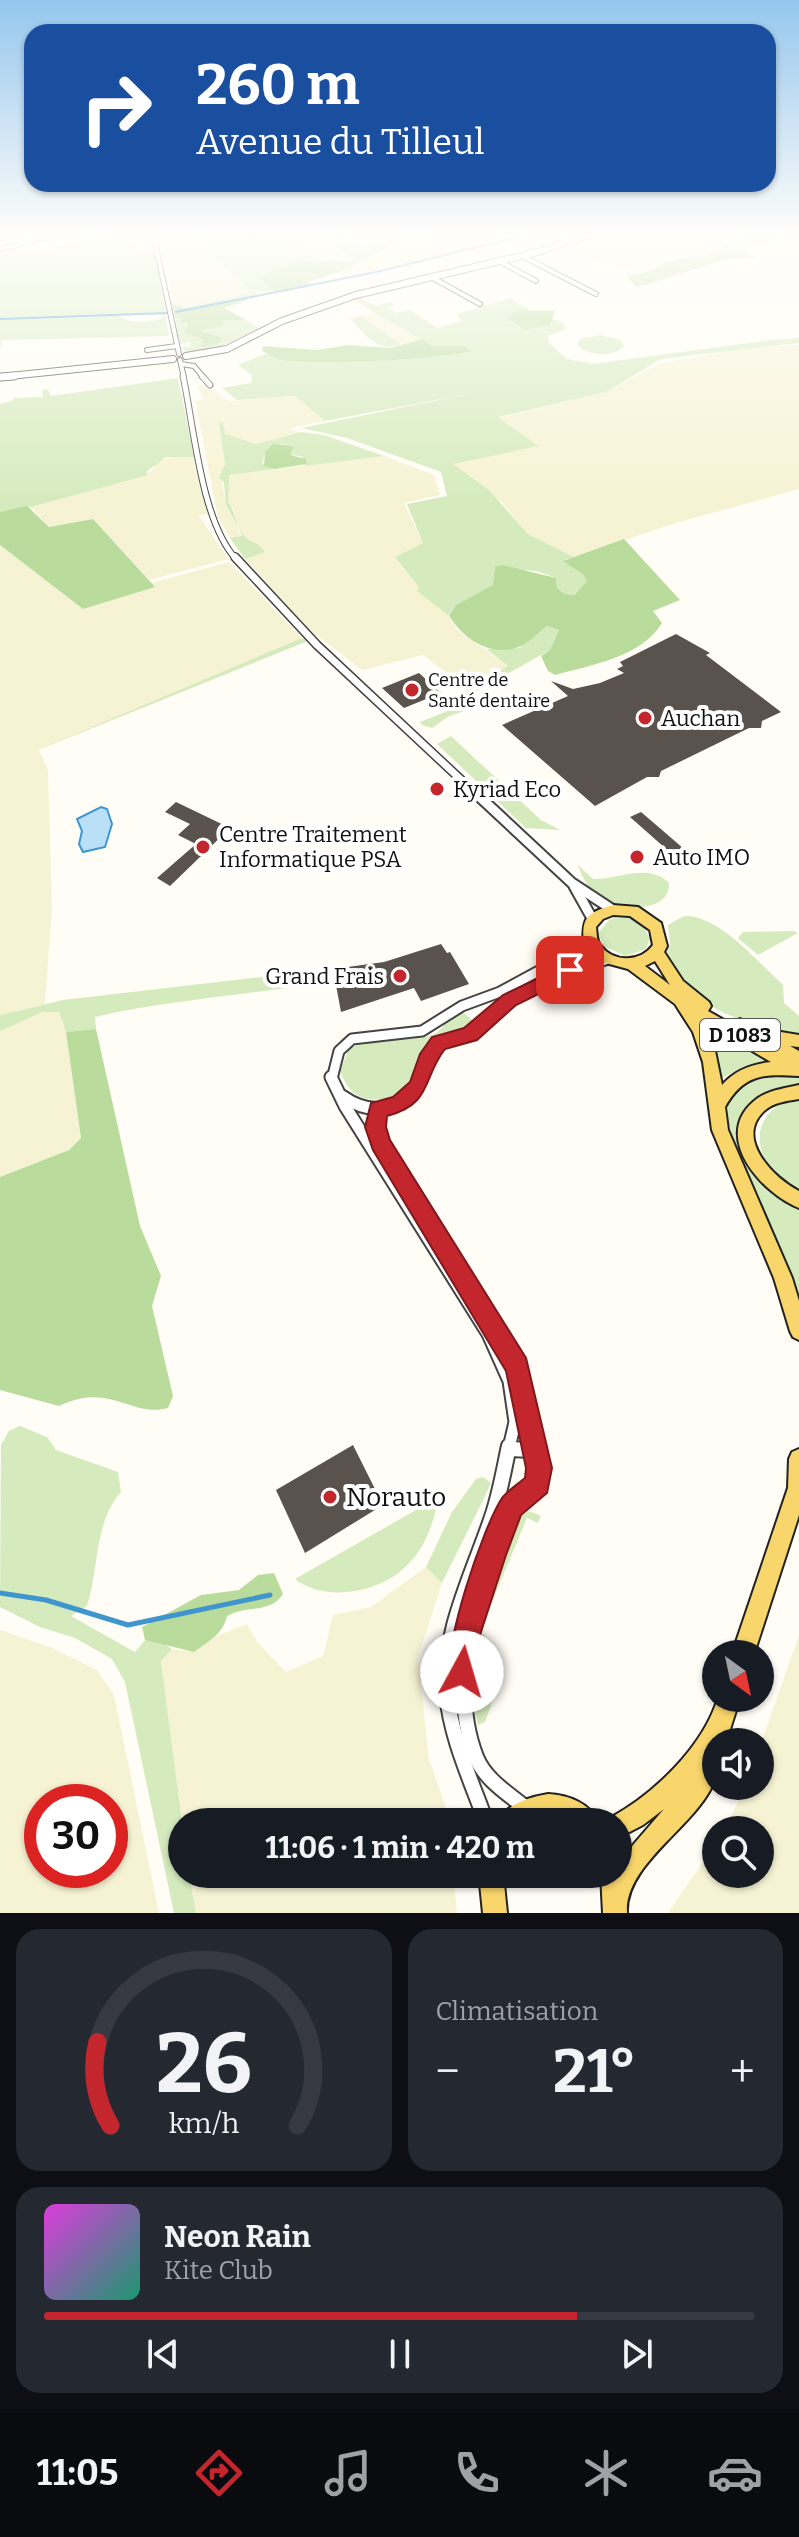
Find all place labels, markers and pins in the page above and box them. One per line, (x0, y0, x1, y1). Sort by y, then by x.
place label: Centre de Santé dentaire (428, 669, 550, 712)
marker: Centre de Santé dentaire (403, 681, 421, 699)
place label: Auchan (661, 705, 740, 732)
marker: Auchan (636, 709, 654, 727)
place label: Kyriad Eco (453, 776, 561, 803)
marker: Kyriad Eco (428, 780, 446, 798)
place label: Centre Traitement Informatique PSA (219, 821, 407, 873)
marker: Centre Traitement Informatique PSA (194, 838, 212, 856)
place label: Auto IMO (653, 844, 750, 871)
marker: Auto IMO (628, 848, 646, 866)
pin (536, 936, 604, 1004)
place label: Grand Frais (265, 963, 384, 990)
marker: Grand Frais (391, 967, 409, 985)
place label: Norauto (346, 1482, 446, 1513)
marker: Norauto (321, 1488, 339, 1506)

